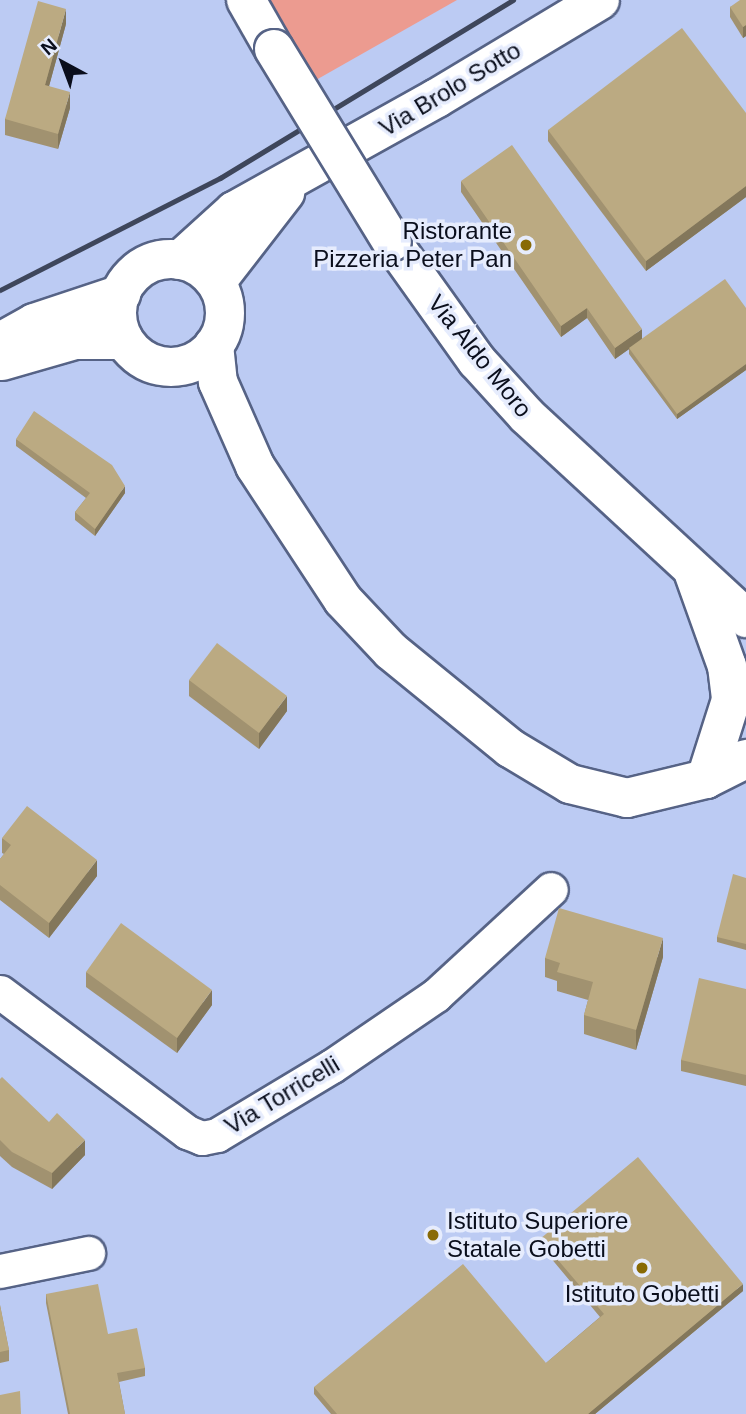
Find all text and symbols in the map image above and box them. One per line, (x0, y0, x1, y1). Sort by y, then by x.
north arrow (28, 28, 98, 98)
text: N (37, 34, 61, 59)
street label: Via Brolo Sotto (374, 36, 526, 142)
place label: Ristorante Pizzeria Peter Pan (313, 217, 512, 273)
marker: Ristorante Pizzeria Peter Pan (518, 237, 534, 253)
street label: Via Aldo Moro (422, 289, 538, 423)
street label: Via Torricelli (219, 1049, 345, 1141)
place label: Istituto Superiore Statale Gobetti (447, 1207, 628, 1263)
marker: Istituto Superiore Statale Gobetti (425, 1227, 441, 1243)
marker: Istituto Gobetti (634, 1260, 650, 1276)
place label: Istituto Gobetti (565, 1280, 719, 1308)

